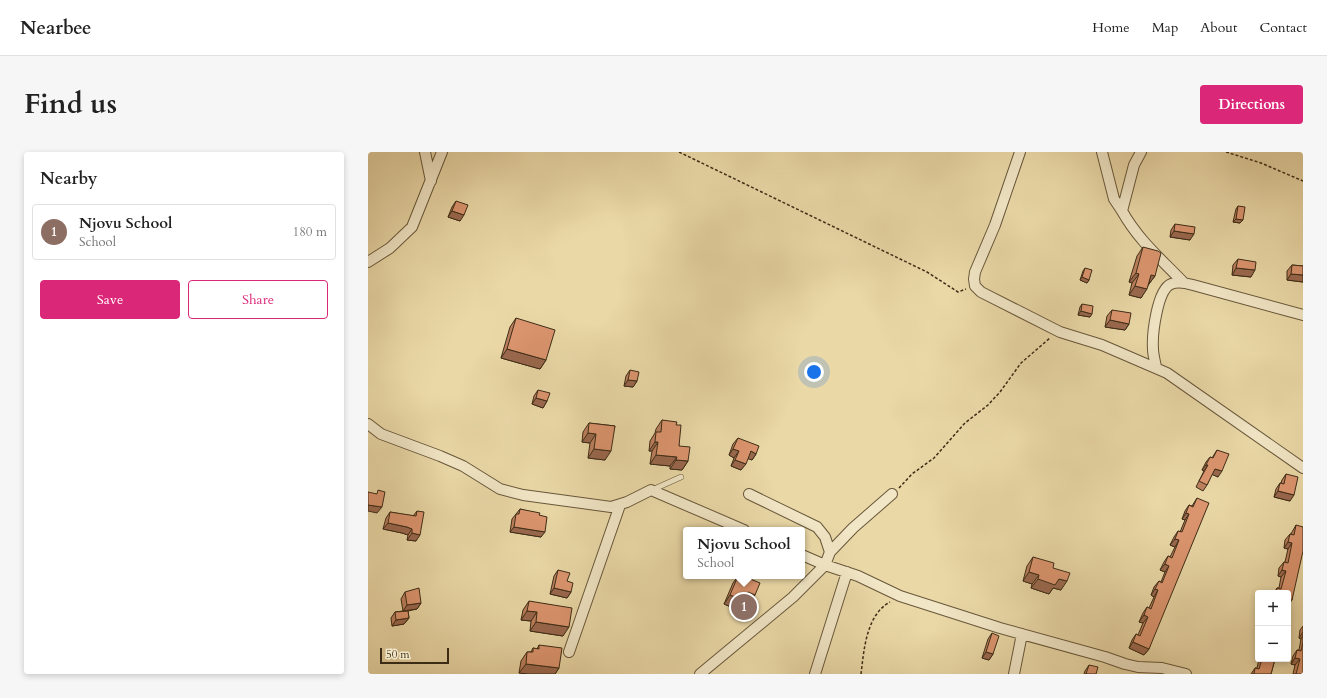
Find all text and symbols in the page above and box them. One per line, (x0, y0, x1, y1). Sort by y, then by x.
text: Nearbee (20, 15, 91, 41)
text: Home (1092, 18, 1130, 37)
text: Map (1152, 18, 1178, 37)
text: About (1200, 18, 1237, 37)
text: Contact (1259, 18, 1307, 37)
text: Find us (24, 85, 117, 123)
button: Directions (1200, 85, 1303, 124)
text: Nearby (40, 167, 97, 190)
text: Njovu School (79, 213, 172, 233)
text: 1 (51, 223, 57, 241)
text: 180 m (293, 223, 327, 241)
text: School (79, 233, 116, 251)
button: Save (40, 280, 180, 319)
button: Share (188, 280, 328, 319)
your location (804, 362, 824, 382)
popup (683, 527, 805, 579)
text: Njovu School (697, 534, 791, 554)
text: School (697, 554, 734, 572)
map controls (1255, 590, 1291, 662)
button: + (1255, 590, 1291, 626)
pin: 1 (731, 592, 757, 622)
button: − (1255, 626, 1291, 662)
scale bar (380, 646, 449, 665)
text: 50 m (386, 647, 410, 662)

